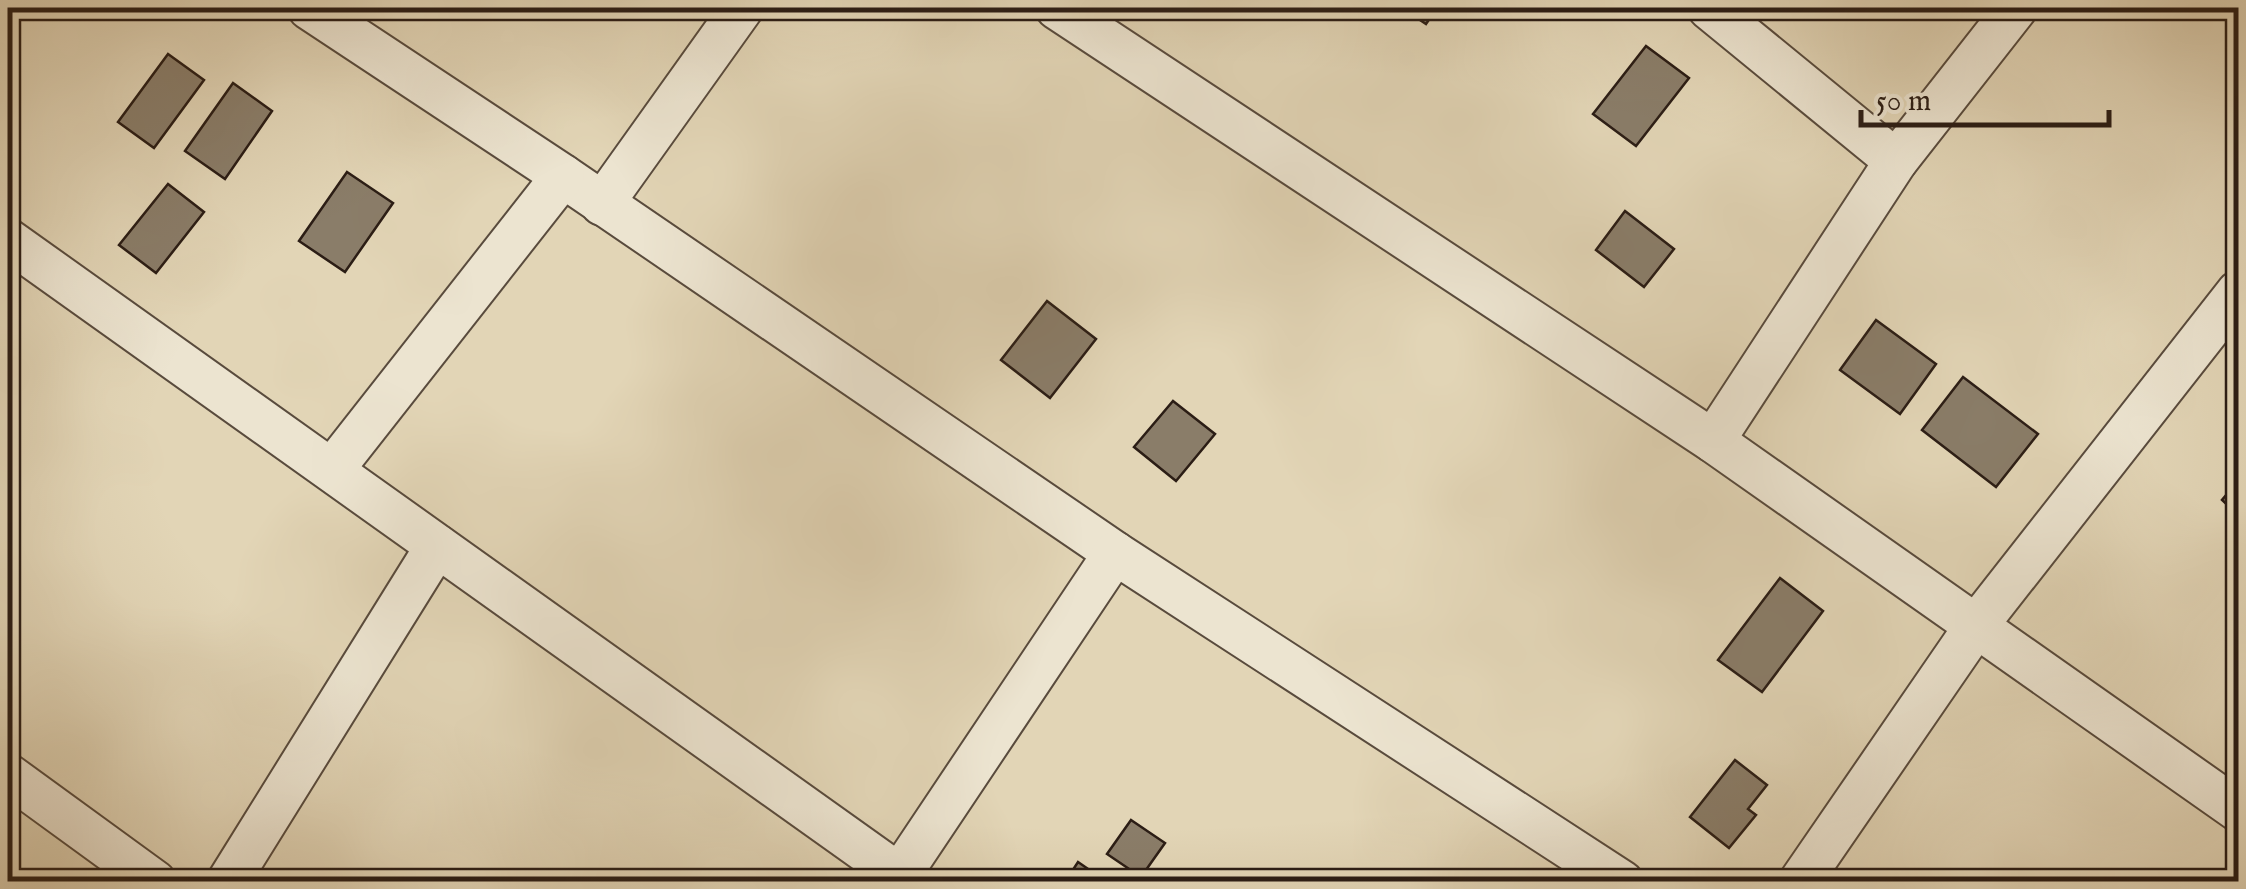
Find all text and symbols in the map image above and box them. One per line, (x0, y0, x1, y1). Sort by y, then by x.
scale bar (1861, 65, 2108, 127)
text: 50 m (1876, 83, 1931, 121)

